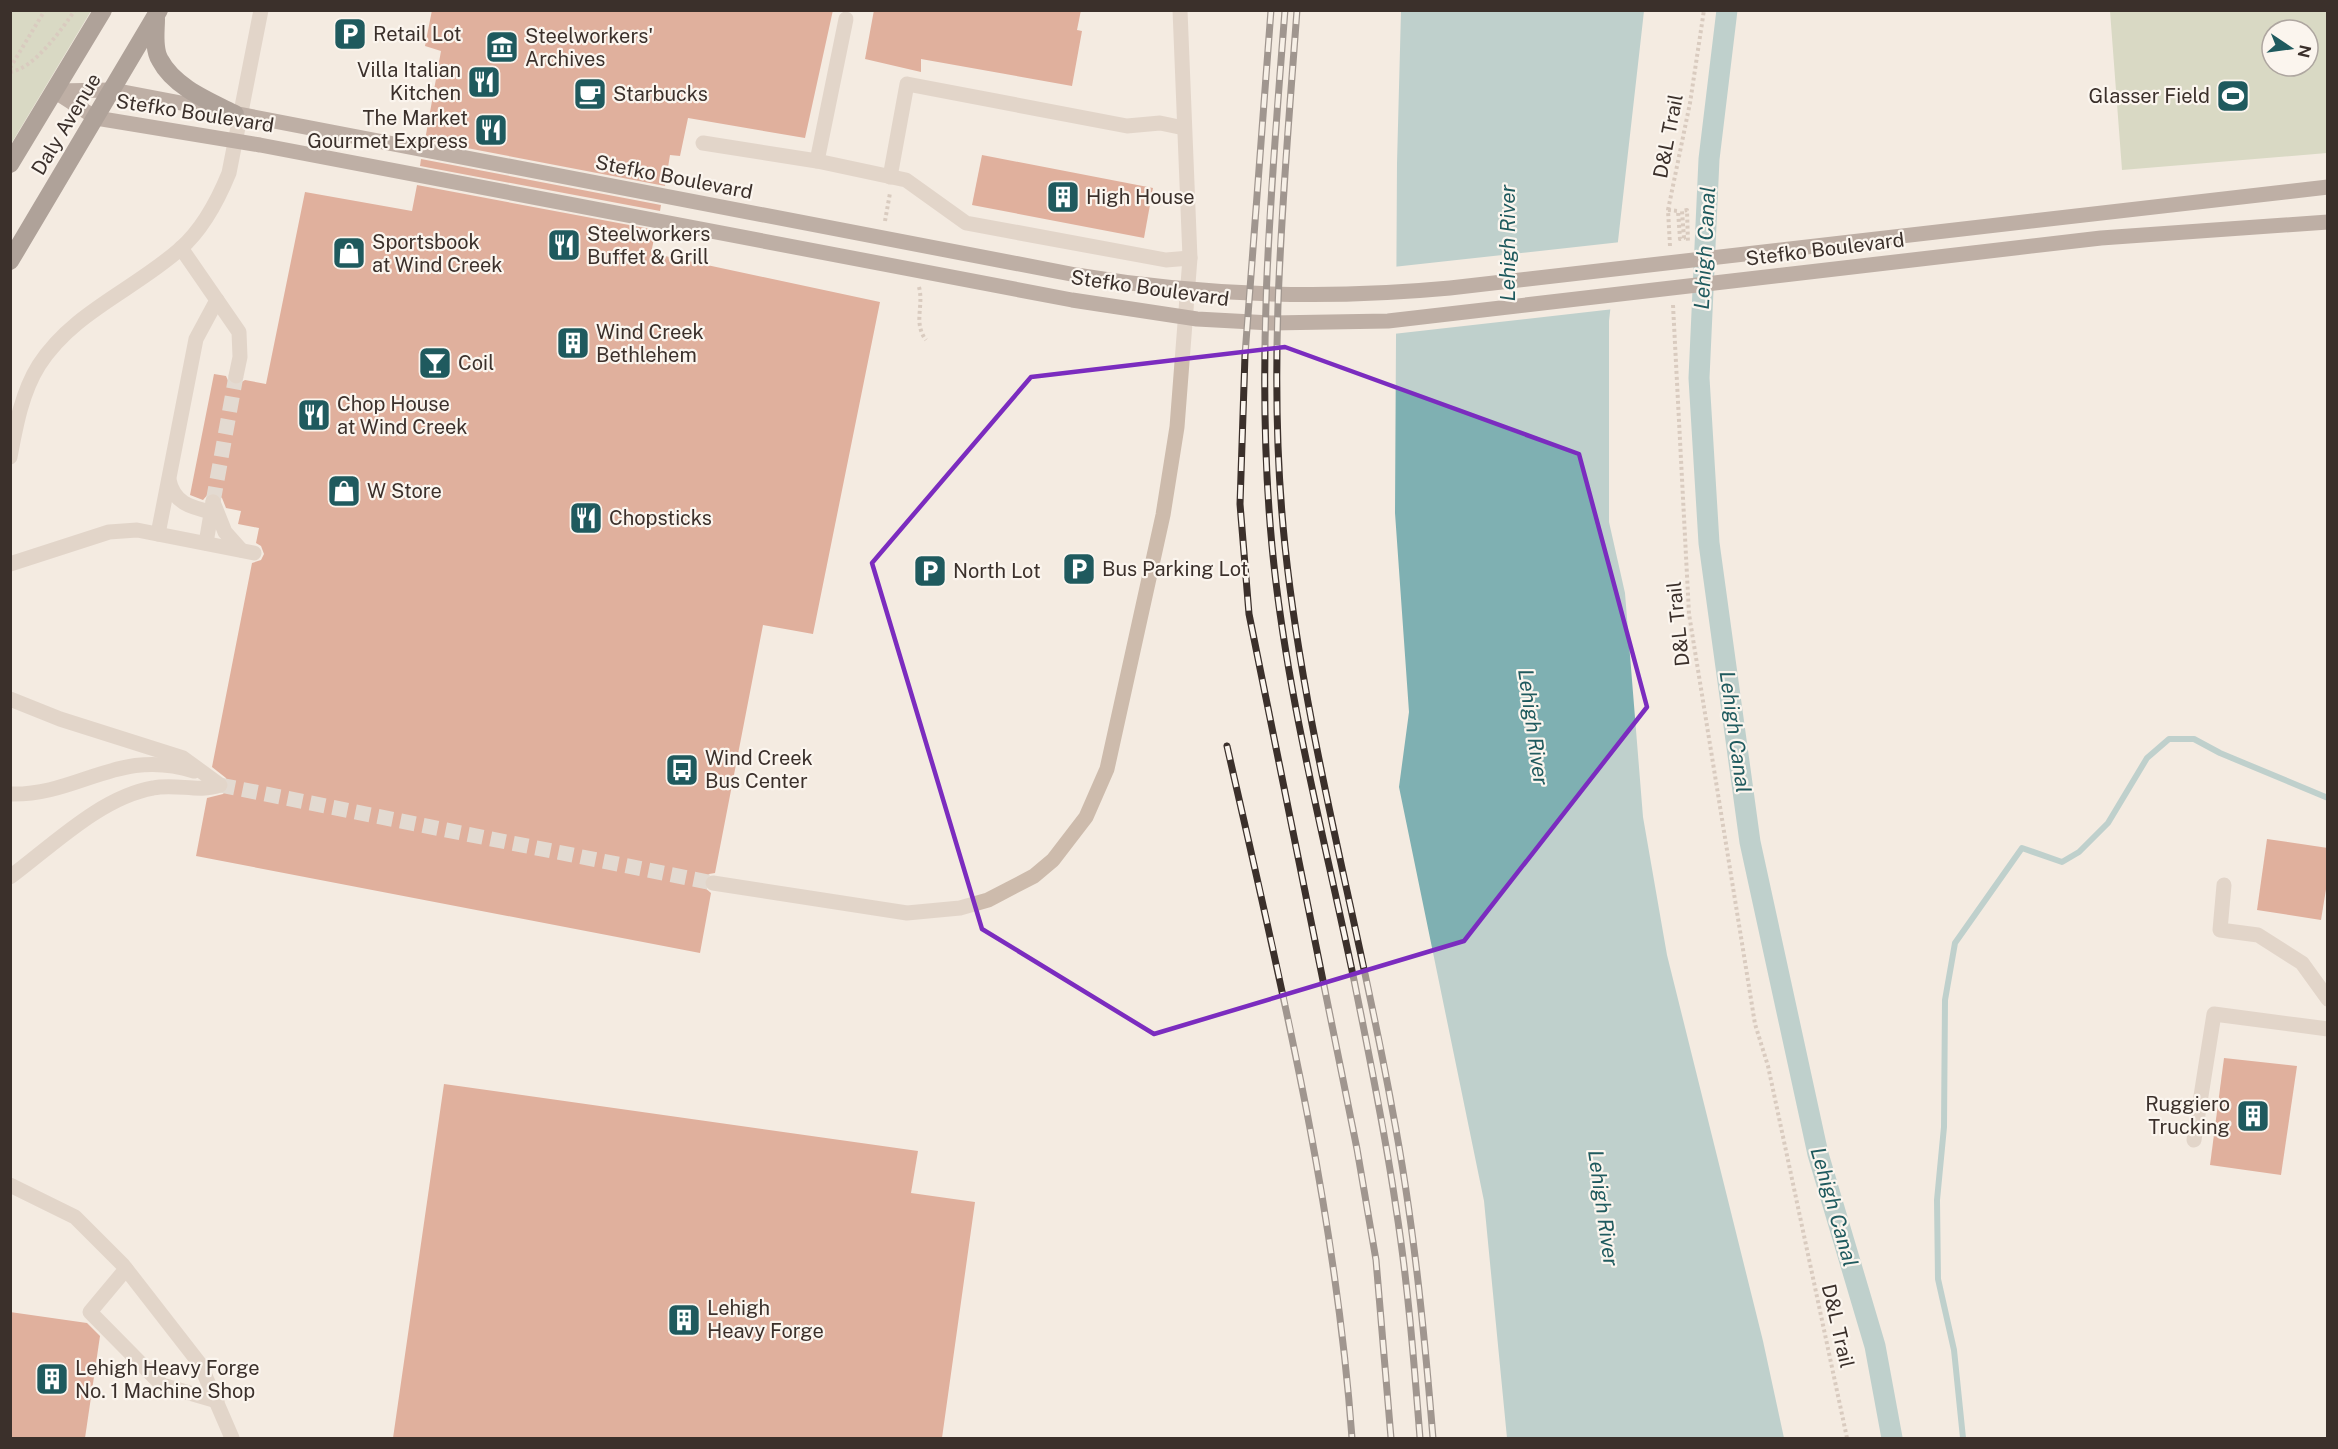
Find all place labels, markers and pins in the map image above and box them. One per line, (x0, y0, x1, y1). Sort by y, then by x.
parking icon: Retail Lot (332, 16, 368, 52)
place label: Retail Lot (373, 22, 462, 46)
place label: Steelworkers' Archives (525, 24, 653, 71)
museum icon: Steelworkers' Archives (484, 29, 520, 65)
place label: Villa Italian Kitchen (357, 58, 461, 105)
restaurant icon: Villa Italian Kitchen (466, 64, 502, 100)
cafe icon: Starbucks (572, 76, 608, 112)
sports icon: Glasser Field (2215, 78, 2251, 114)
place label: Starbucks (613, 82, 708, 106)
place label: Glasser Field (2089, 84, 2210, 108)
place label: The Market Gourmet Express (307, 106, 468, 153)
restaurant icon: The Market Gourmet Express (473, 112, 509, 148)
building icon: High House (1045, 179, 1081, 215)
place label: High House (1086, 185, 1195, 209)
place label: Steelworkers Buffet & Grill (587, 222, 710, 269)
restaurant icon: Steelworkers Buffet & Grill (546, 227, 582, 263)
place label: Sportsbook at Wind Creek (372, 230, 503, 277)
shop icon: Sportsbook at Wind Creek (331, 235, 367, 271)
place label: Wind Creek Bethlehem (596, 320, 704, 367)
building icon: Wind Creek Bethlehem (555, 325, 591, 361)
bar icon: Coil (417, 345, 453, 381)
place label: Coil (458, 351, 494, 375)
place label: Chop House at Wind Creek (337, 392, 468, 439)
restaurant icon: Chop House at Wind Creek (296, 397, 332, 433)
shop icon: W Store (326, 473, 362, 509)
place label: W Store (367, 479, 442, 503)
restaurant icon: Chopsticks (568, 500, 604, 536)
place label: Chopsticks (609, 506, 712, 530)
parking icon: Bus Parking Lot (1061, 551, 1097, 587)
parking icon: North Lot (912, 553, 948, 589)
place label: Bus Parking Lot (1102, 557, 1248, 581)
place label: North Lot (953, 559, 1041, 583)
place label: Wind Creek Bus Center (705, 746, 813, 793)
bus stop icon: Wind Creek Bus Center (664, 752, 700, 788)
place label: Ruggiero Trucking (2145, 1092, 2230, 1139)
building icon: Ruggiero Trucking (2235, 1098, 2271, 1134)
place label: Lehigh Heavy Forge (707, 1296, 824, 1343)
building icon: Lehigh Heavy Forge (666, 1302, 702, 1338)
place label: Lehigh Heavy Forge No. 1 Machine Shop (75, 1356, 260, 1403)
building icon: Lehigh Heavy Forge No. 1 Machine Shop (34, 1361, 70, 1397)

